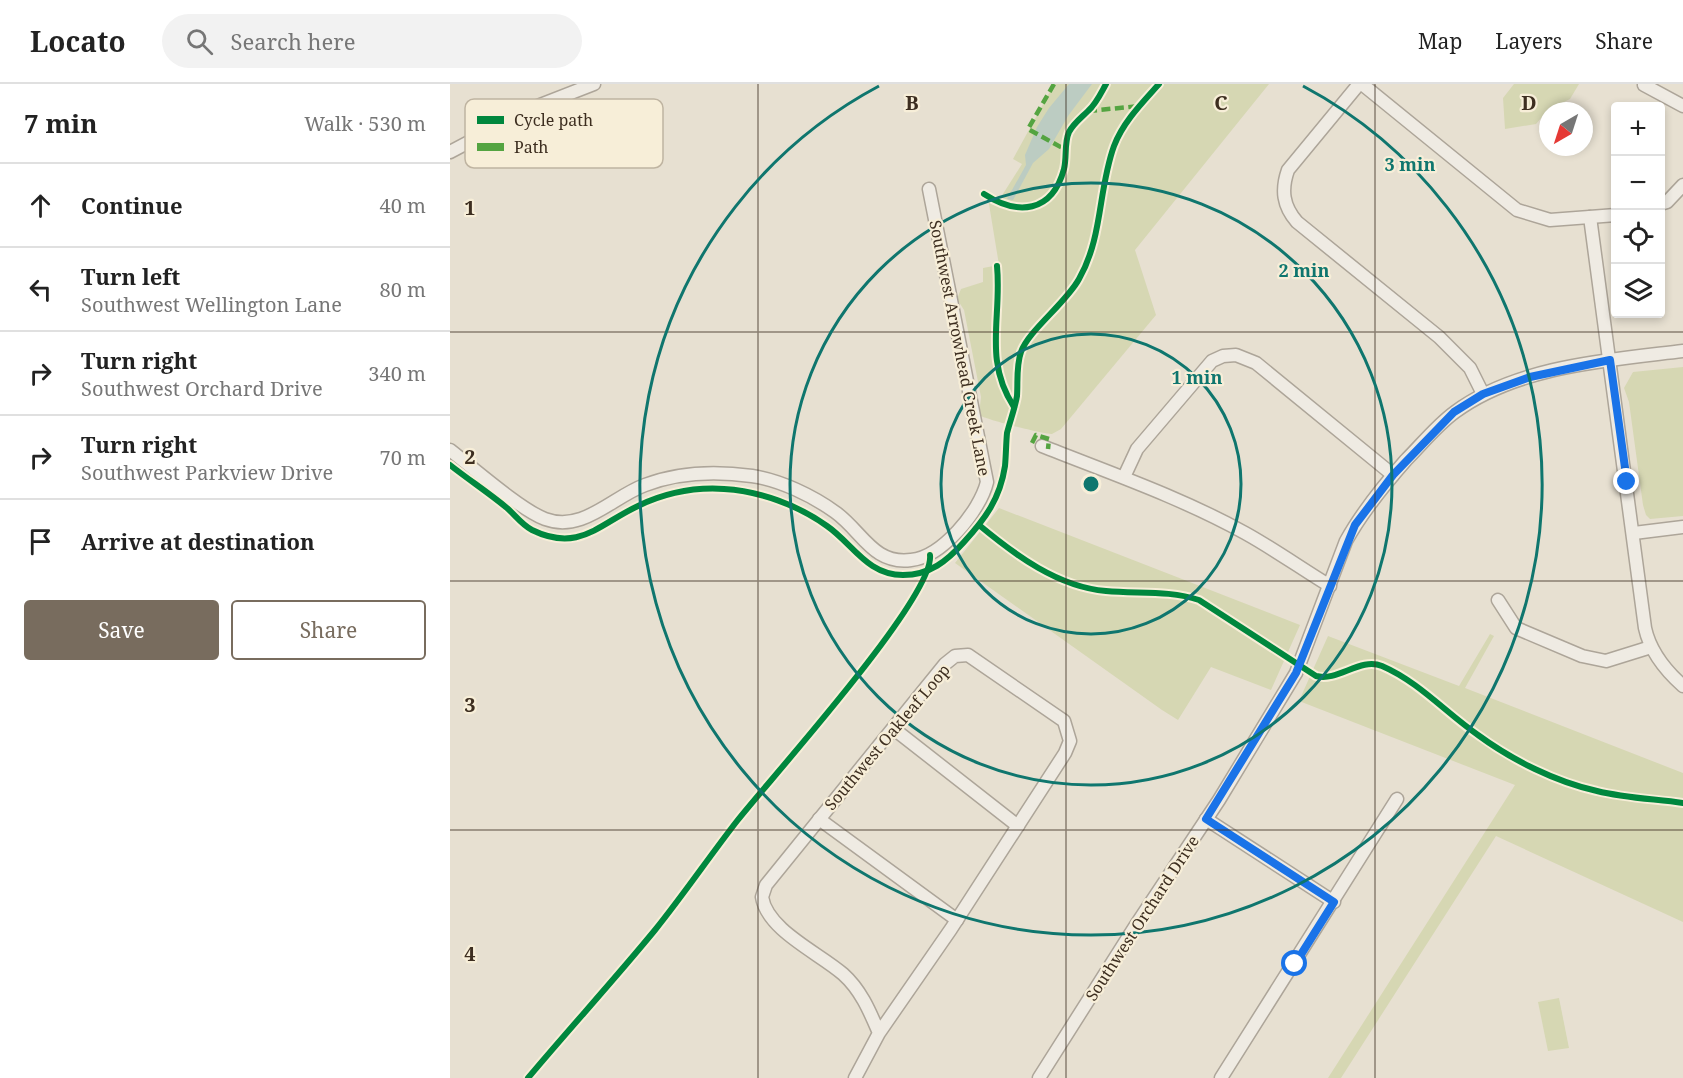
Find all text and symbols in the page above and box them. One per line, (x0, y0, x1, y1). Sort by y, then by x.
search box (162, 14, 582, 68)
text: Locato (30, 22, 126, 60)
icon: search (183, 25, 216, 58)
text: Search here (231, 26, 355, 56)
text: Map (1418, 27, 1462, 55)
text: Layers (1495, 27, 1562, 55)
text: Share (1595, 27, 1653, 55)
text: B (905, 89, 919, 116)
text: C (1214, 89, 1228, 116)
text: D (1521, 89, 1537, 116)
legend (465, 99, 663, 168)
north arrow (1539, 102, 1593, 156)
map controls (1611, 102, 1665, 318)
button: + (1611, 102, 1665, 156)
text: 7 min (24, 105, 98, 141)
text: Cycle path (514, 109, 593, 131)
text: Walk · 530 m (304, 110, 426, 137)
text: Path (514, 136, 548, 158)
text: 3 min (1385, 152, 1435, 176)
button: − (1611, 156, 1665, 210)
icon: ahead (24, 189, 57, 222)
text: Continue (81, 190, 183, 220)
text: 40 m (380, 192, 426, 219)
text: 1 (464, 194, 476, 221)
button: locate (1611, 210, 1665, 264)
street label: Southwest Arrowhead Creek Lane (924, 218, 996, 478)
text: 2 min (1279, 258, 1329, 282)
text: Turn left (81, 261, 180, 291)
button: layers (1611, 264, 1665, 318)
icon: left (24, 273, 57, 306)
text: 80 m (380, 276, 426, 303)
text: Southwest Wellington Lane (81, 291, 342, 318)
text: Turn right (81, 345, 197, 375)
icon: right (24, 357, 57, 390)
text: 340 m (368, 360, 426, 387)
text: 1 min (1172, 365, 1222, 389)
text: Southwest Orchard Drive (81, 375, 323, 402)
text: Turn right (81, 429, 197, 459)
icon: right (24, 441, 57, 474)
text: 2 (464, 443, 476, 470)
text: 70 m (380, 444, 426, 471)
text: Southwest Parkview Drive (81, 459, 333, 486)
route end (1613, 468, 1639, 494)
centre of rings (1081, 474, 1101, 494)
icon: arrive (24, 525, 57, 558)
text: Arrive at destination (81, 526, 315, 556)
button: Save (24, 600, 219, 660)
button: Share (231, 600, 426, 660)
street label: Southwest Oakleaf Loop (819, 659, 955, 815)
text: 3 (464, 691, 476, 718)
street label: Southwest Orchard Drive (1080, 831, 1204, 1005)
text: 4 (464, 940, 476, 967)
route start (1281, 950, 1307, 976)

